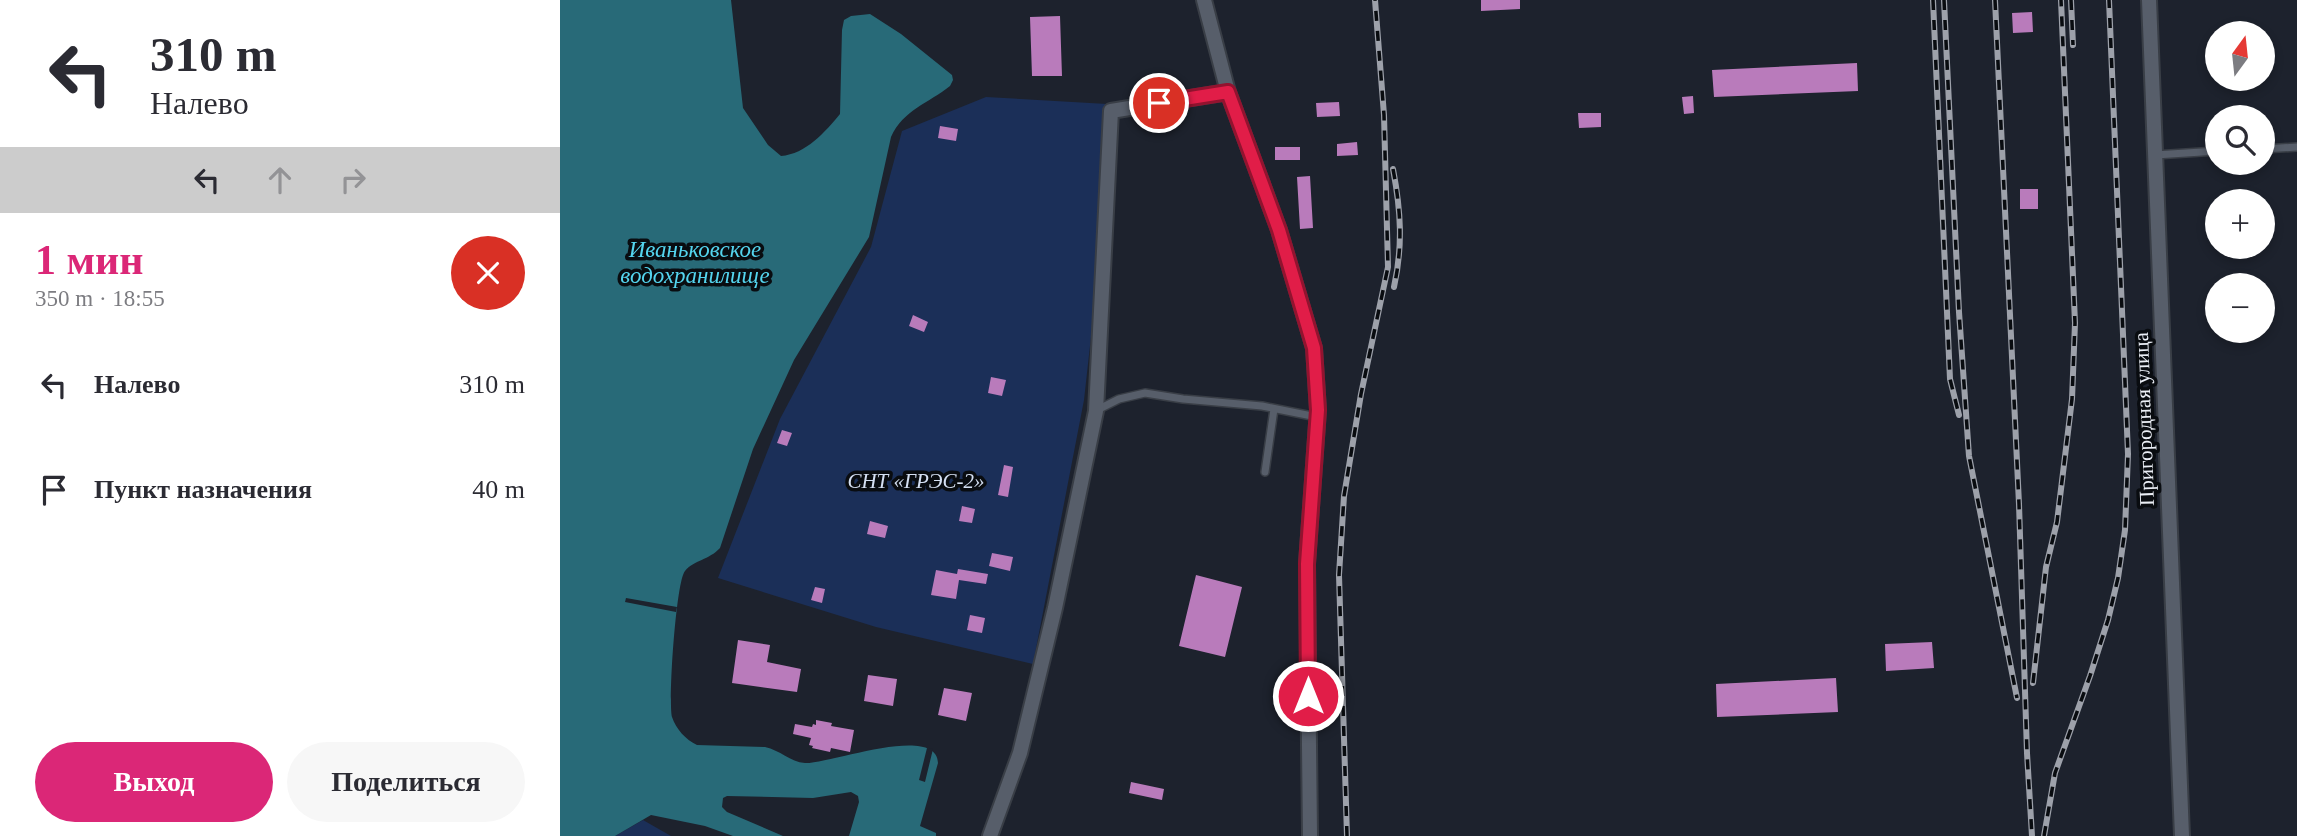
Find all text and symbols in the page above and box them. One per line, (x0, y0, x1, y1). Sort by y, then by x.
north arrow (2205, 21, 2275, 91)
map controls (2205, 21, 2275, 343)
text: 310 m (150, 27, 277, 82)
icon: left (35, 28, 126, 119)
pin (1129, 73, 1189, 133)
icon: arrive (1140, 84, 1178, 122)
text: Налево (150, 85, 249, 121)
button: search (2205, 105, 2275, 175)
icon: left (188, 161, 226, 199)
icon: ahead (261, 161, 299, 199)
icon: right (334, 161, 372, 199)
button: + (2205, 189, 2275, 259)
button: close (451, 236, 525, 310)
text: 1 мин (35, 237, 144, 283)
water label: Иваньковское водохранилище (620, 237, 770, 288)
button: − (2205, 273, 2275, 343)
text: 350 m · 18:55 (35, 286, 165, 311)
street label: Пригородная улица (2129, 331, 2159, 506)
icon: left (35, 366, 73, 404)
text: Налево (94, 370, 180, 399)
text: 310 m (459, 370, 525, 399)
park label: СНТ «ГРЭС-2» (847, 469, 985, 493)
icon: arrive (35, 471, 73, 509)
text: Пункт назначения (94, 475, 312, 504)
text: 40 m (472, 475, 525, 504)
position arrow (1271, 659, 1345, 733)
button: Выход (35, 742, 273, 822)
button: Поделиться (287, 742, 525, 822)

